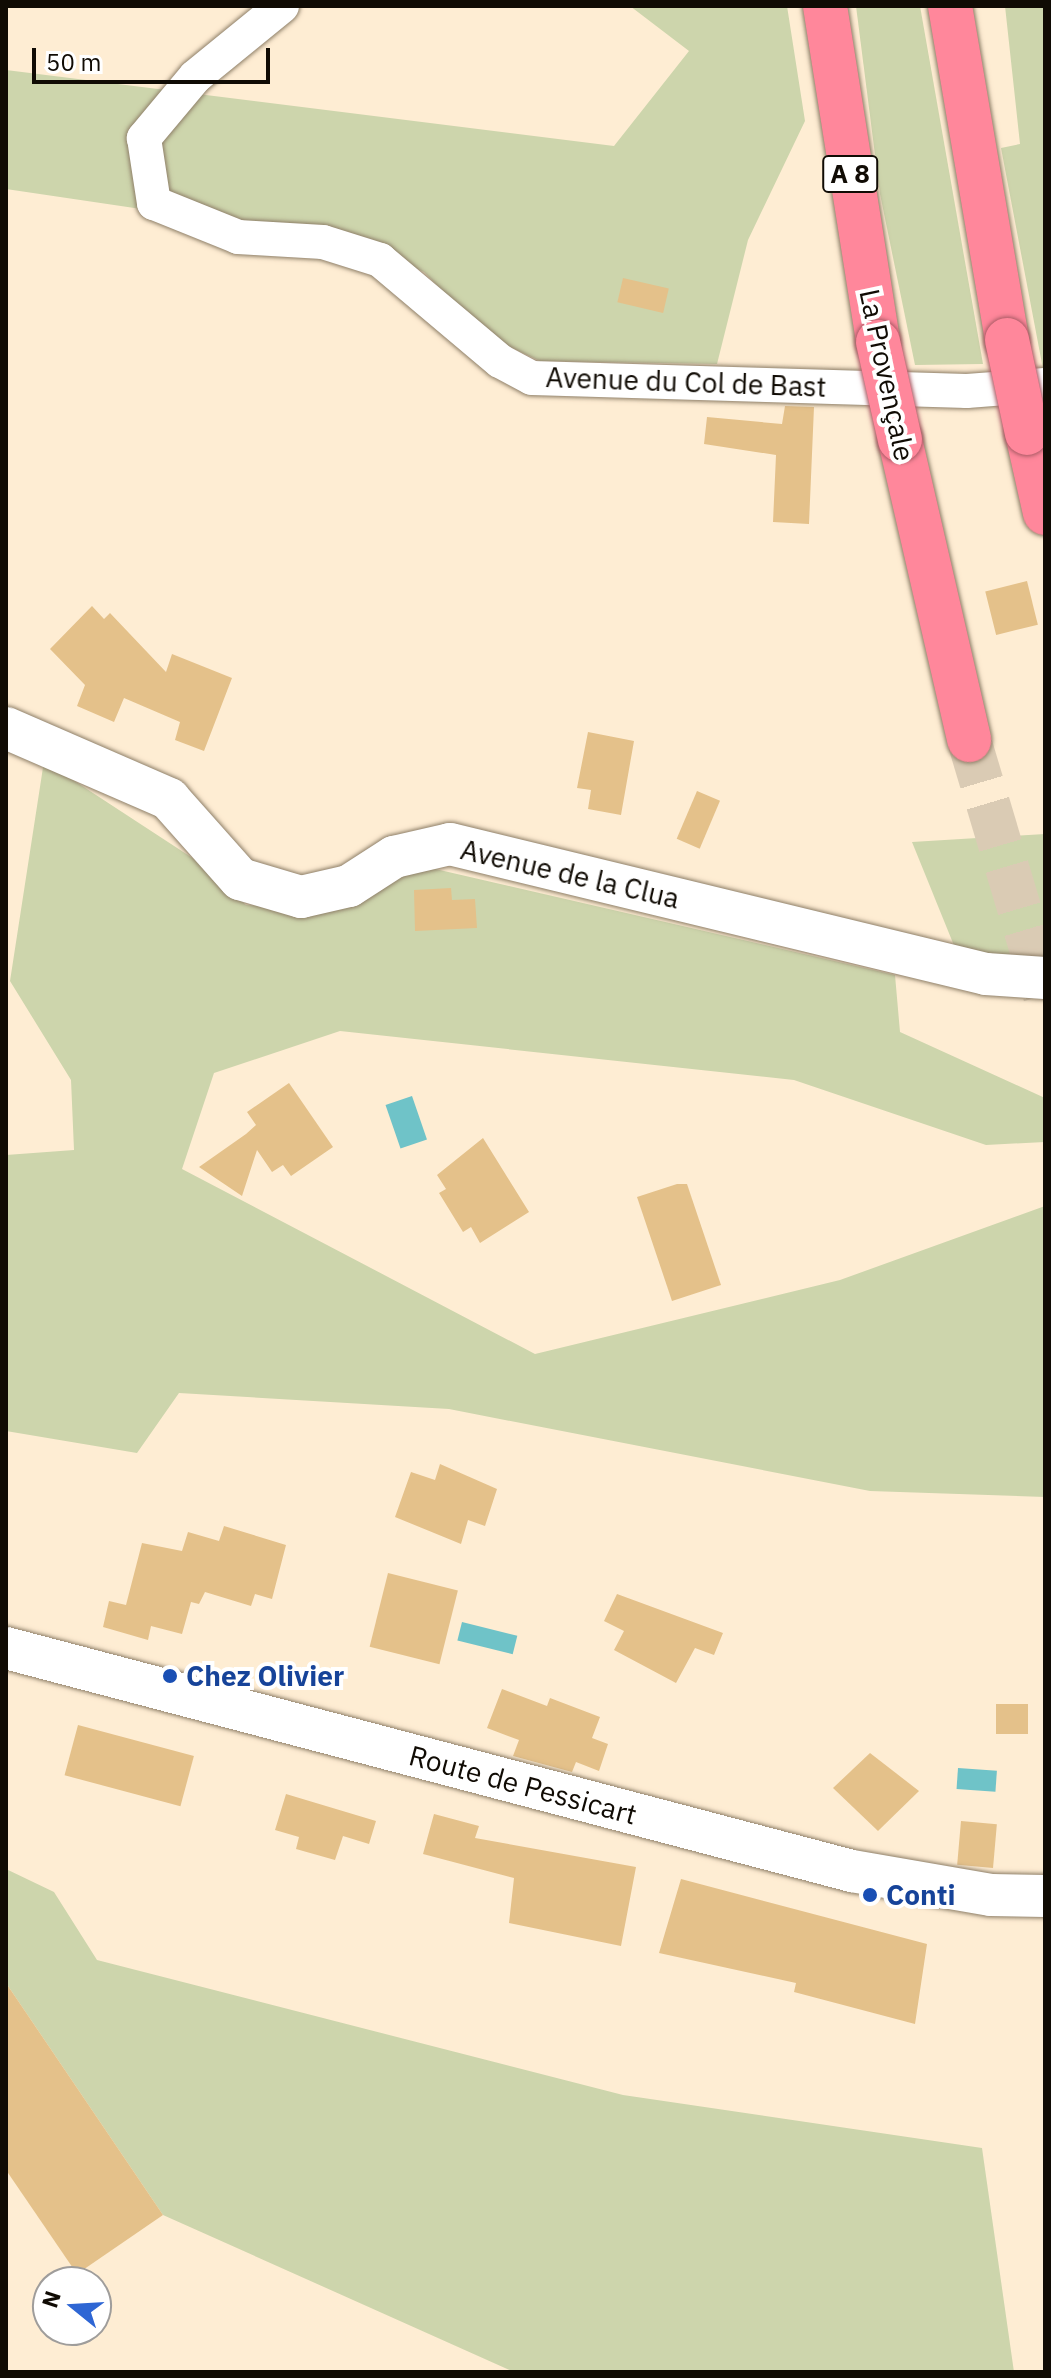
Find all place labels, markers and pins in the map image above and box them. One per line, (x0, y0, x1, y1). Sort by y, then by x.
place label: Chez Olivier (186, 1659, 344, 1693)
marker: Chez Olivier (161, 1667, 179, 1685)
place label: Conti (886, 1878, 955, 1912)
marker: Conti (861, 1886, 879, 1904)

